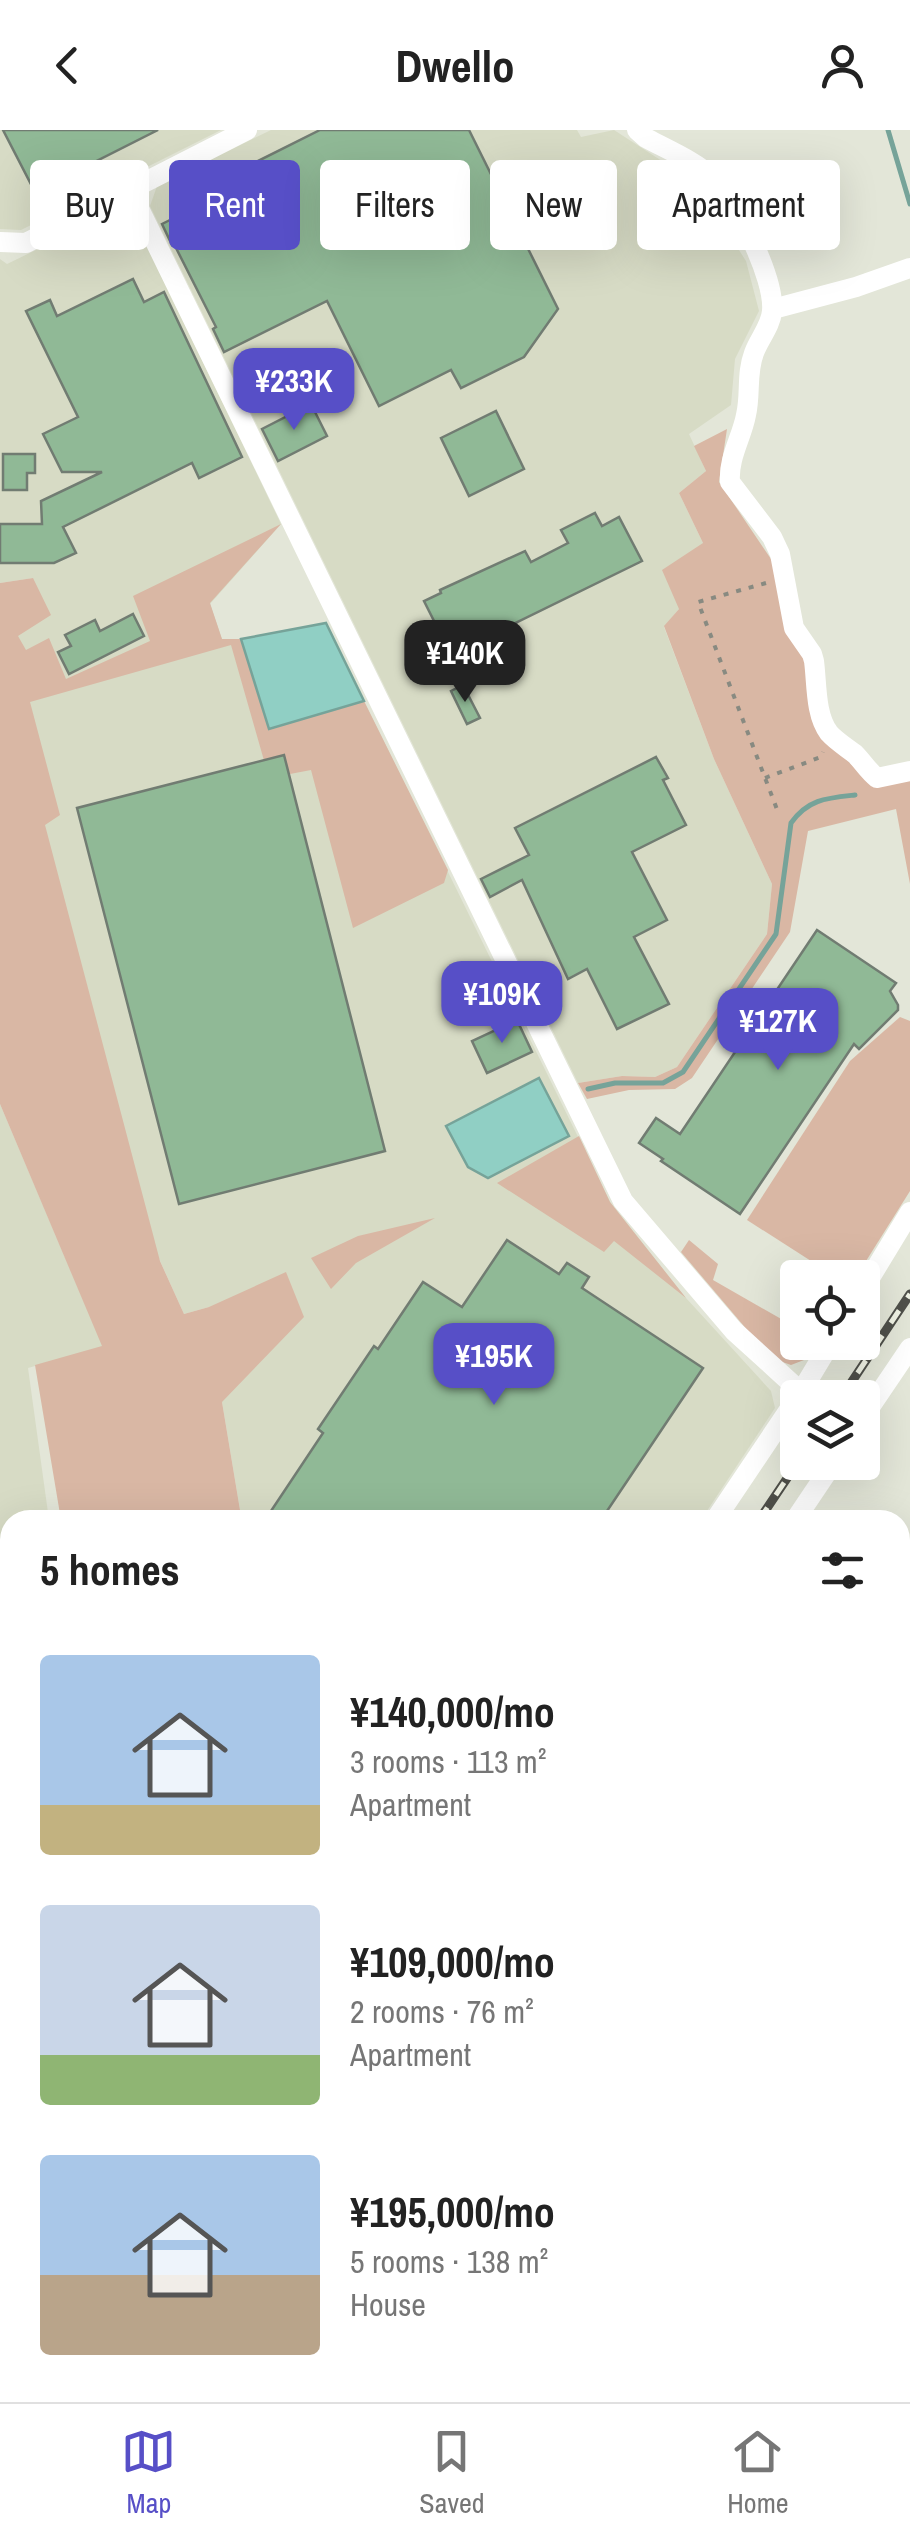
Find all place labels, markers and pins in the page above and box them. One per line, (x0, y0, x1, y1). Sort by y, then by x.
pin: ¥233K (224, 348, 364, 433)
pin: ¥140K (395, 620, 535, 705)
pin: ¥109K (432, 961, 572, 1046)
pin: ¥127K (708, 988, 848, 1073)
pin: ¥195K (424, 1323, 564, 1408)

